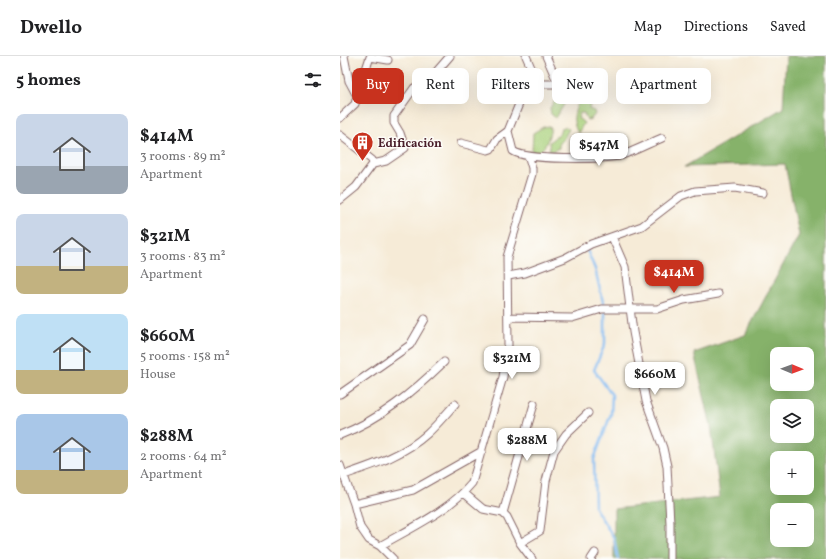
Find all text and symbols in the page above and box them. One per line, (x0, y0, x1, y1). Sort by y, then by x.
text: Dwello (20, 15, 82, 41)
text: Map (634, 18, 662, 37)
text: Directions (684, 18, 748, 37)
text: Saved (770, 18, 806, 37)
chip: Buy (352, 68, 404, 104)
chip: Rent (412, 68, 469, 104)
chip: Filters (477, 68, 544, 104)
chip: New (552, 68, 608, 104)
chip: Apartment (616, 68, 711, 104)
text: 5 homes (16, 69, 81, 92)
icon: filters (302, 69, 324, 91)
text: $414M (140, 125, 193, 148)
icon: home (48, 130, 96, 178)
building icon: Edificación (349, 130, 375, 163)
pin: $547M (571, 133, 627, 167)
place label: Edificación (378, 136, 442, 152)
text: $547M (579, 137, 619, 155)
text: 3 rooms · 89 m² (140, 148, 226, 166)
text: Apartment (140, 166, 203, 184)
text: $321M (140, 225, 190, 248)
icon: home (48, 230, 96, 278)
text: 3 rooms · 83 m² (140, 248, 226, 266)
pin: $414M (646, 260, 702, 294)
text: $414M (654, 264, 694, 282)
text: Apartment (140, 266, 203, 284)
text: $660M (140, 325, 195, 348)
icon: home (48, 330, 96, 378)
pin: $321M (484, 346, 540, 380)
north arrow (770, 347, 814, 391)
map controls (770, 347, 814, 547)
text: 5 rooms · 158 m² (140, 348, 230, 366)
text: $321M (493, 350, 531, 368)
pin: $660M (627, 362, 683, 396)
text: House (140, 366, 176, 384)
text: $660M (634, 366, 676, 384)
button: layers (770, 399, 814, 443)
text: $288M (140, 425, 193, 448)
pin: $288M (499, 428, 555, 462)
icon: home (48, 430, 96, 478)
text: $288M (507, 432, 547, 450)
text: 2 rooms · 64 m² (140, 448, 227, 466)
button: + (770, 451, 814, 495)
text: Apartment (140, 466, 203, 484)
button: − (770, 503, 814, 547)

